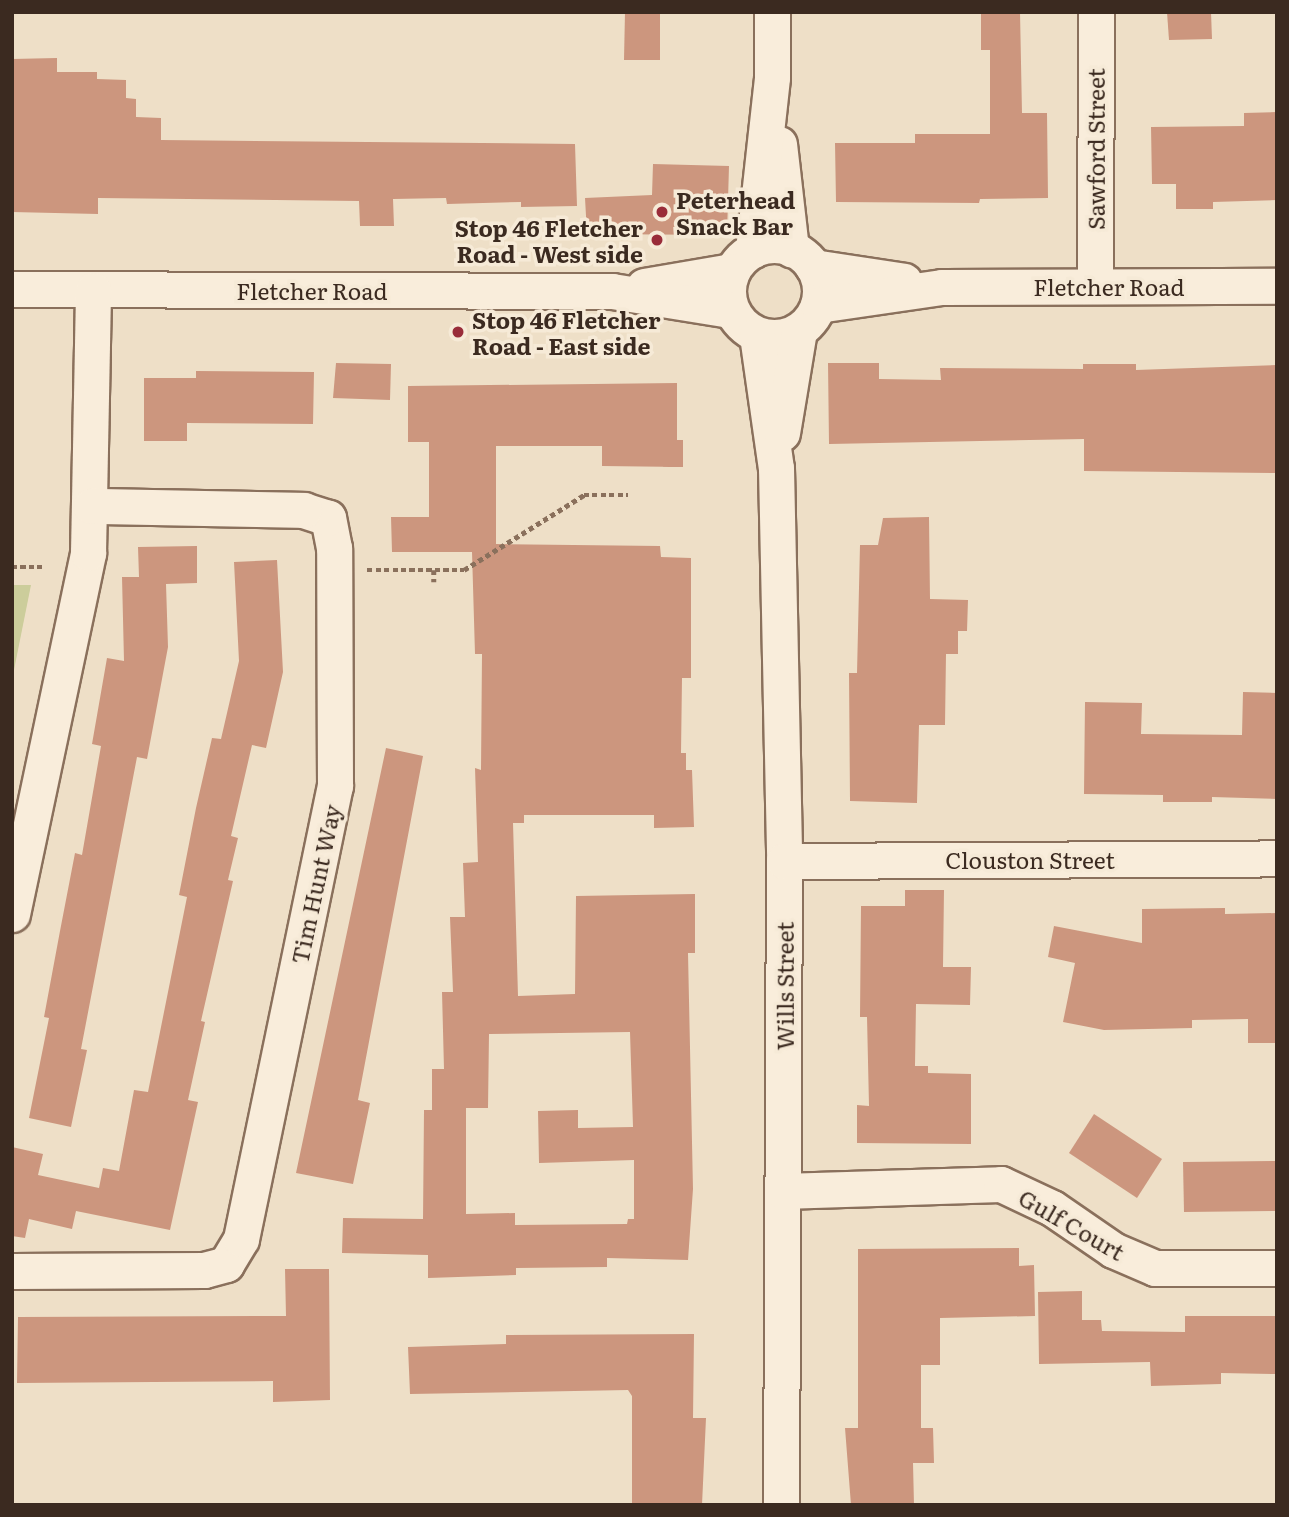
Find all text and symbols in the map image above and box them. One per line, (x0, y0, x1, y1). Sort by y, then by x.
street label: Sawford Street (1081, 68, 1109, 230)
place label: Peterhead Snack Bar (676, 185, 795, 239)
marker: Peterhead Snack Bar (654, 204, 670, 220)
place label: Stop 46 Fletcher Road - West side (455, 213, 643, 267)
marker: Stop 46 Fletcher Road - West side (649, 232, 665, 248)
street label: Fletcher Road (1033, 272, 1185, 300)
street label: Fletcher Road (236, 276, 388, 304)
place label: Stop 46 Fletcher Road - East side (472, 305, 660, 359)
marker: Stop 46 Fletcher Road - East side (450, 324, 466, 340)
street label: Tim Hunt Way (285, 802, 345, 966)
street label: Clouston Street (945, 845, 1115, 873)
street label: Wills Street (770, 922, 798, 1050)
street label: Gulf Court (1014, 1183, 1130, 1265)

